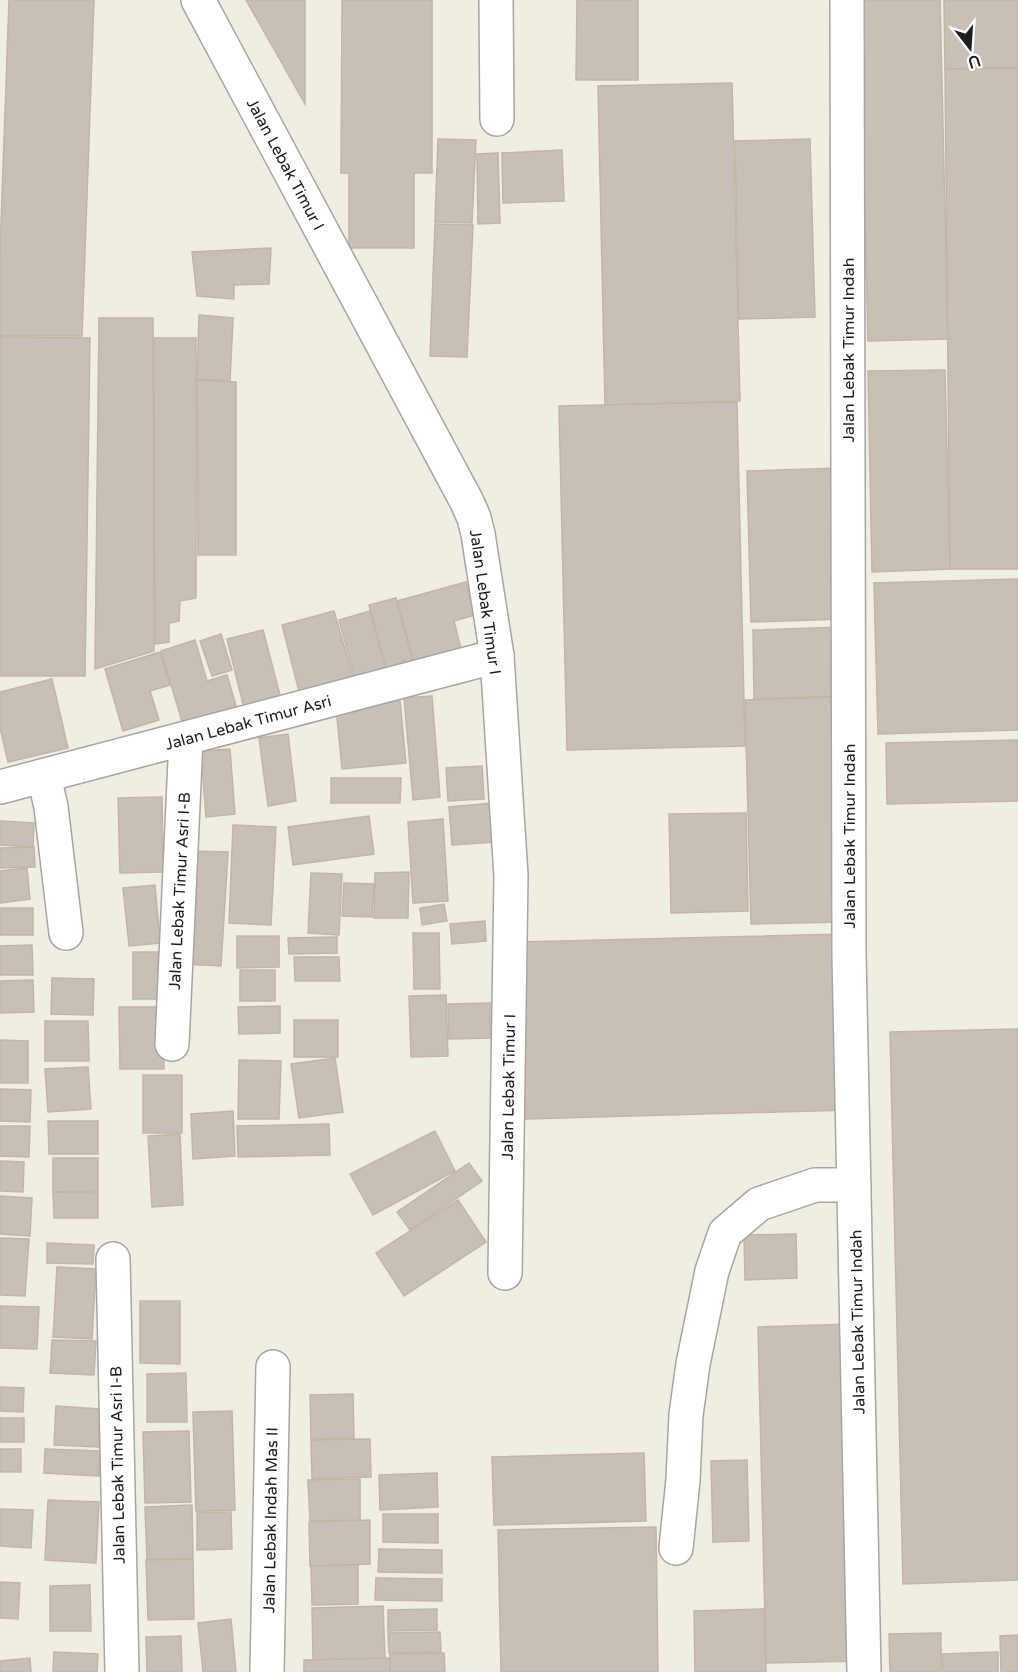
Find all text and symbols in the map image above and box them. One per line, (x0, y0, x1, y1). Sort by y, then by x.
north arrow (940, 18, 1000, 78)
text: U (965, 50, 983, 73)
street label: Jalan Lebak Timur I (242, 95, 328, 234)
street label: Jalan Lebak Timur Indah (839, 258, 859, 442)
street label: Jalan Lebak Timur I (465, 528, 505, 676)
street label: Jalan Lebak Timur Asri (163, 691, 334, 755)
street label: Jalan Lebak Timur Indah (840, 744, 860, 928)
street label: Jalan Lebak Timur Asri I-B (165, 792, 195, 990)
street label: Jalan Lebak Timur I (498, 1014, 520, 1160)
street label: Jalan Lebak Timur Indah (846, 1229, 870, 1415)
street label: Jalan Lebak Timur Asri I-B (106, 1366, 130, 1564)
street label: Jalan Lebak Indah Mas II (259, 1427, 283, 1613)

